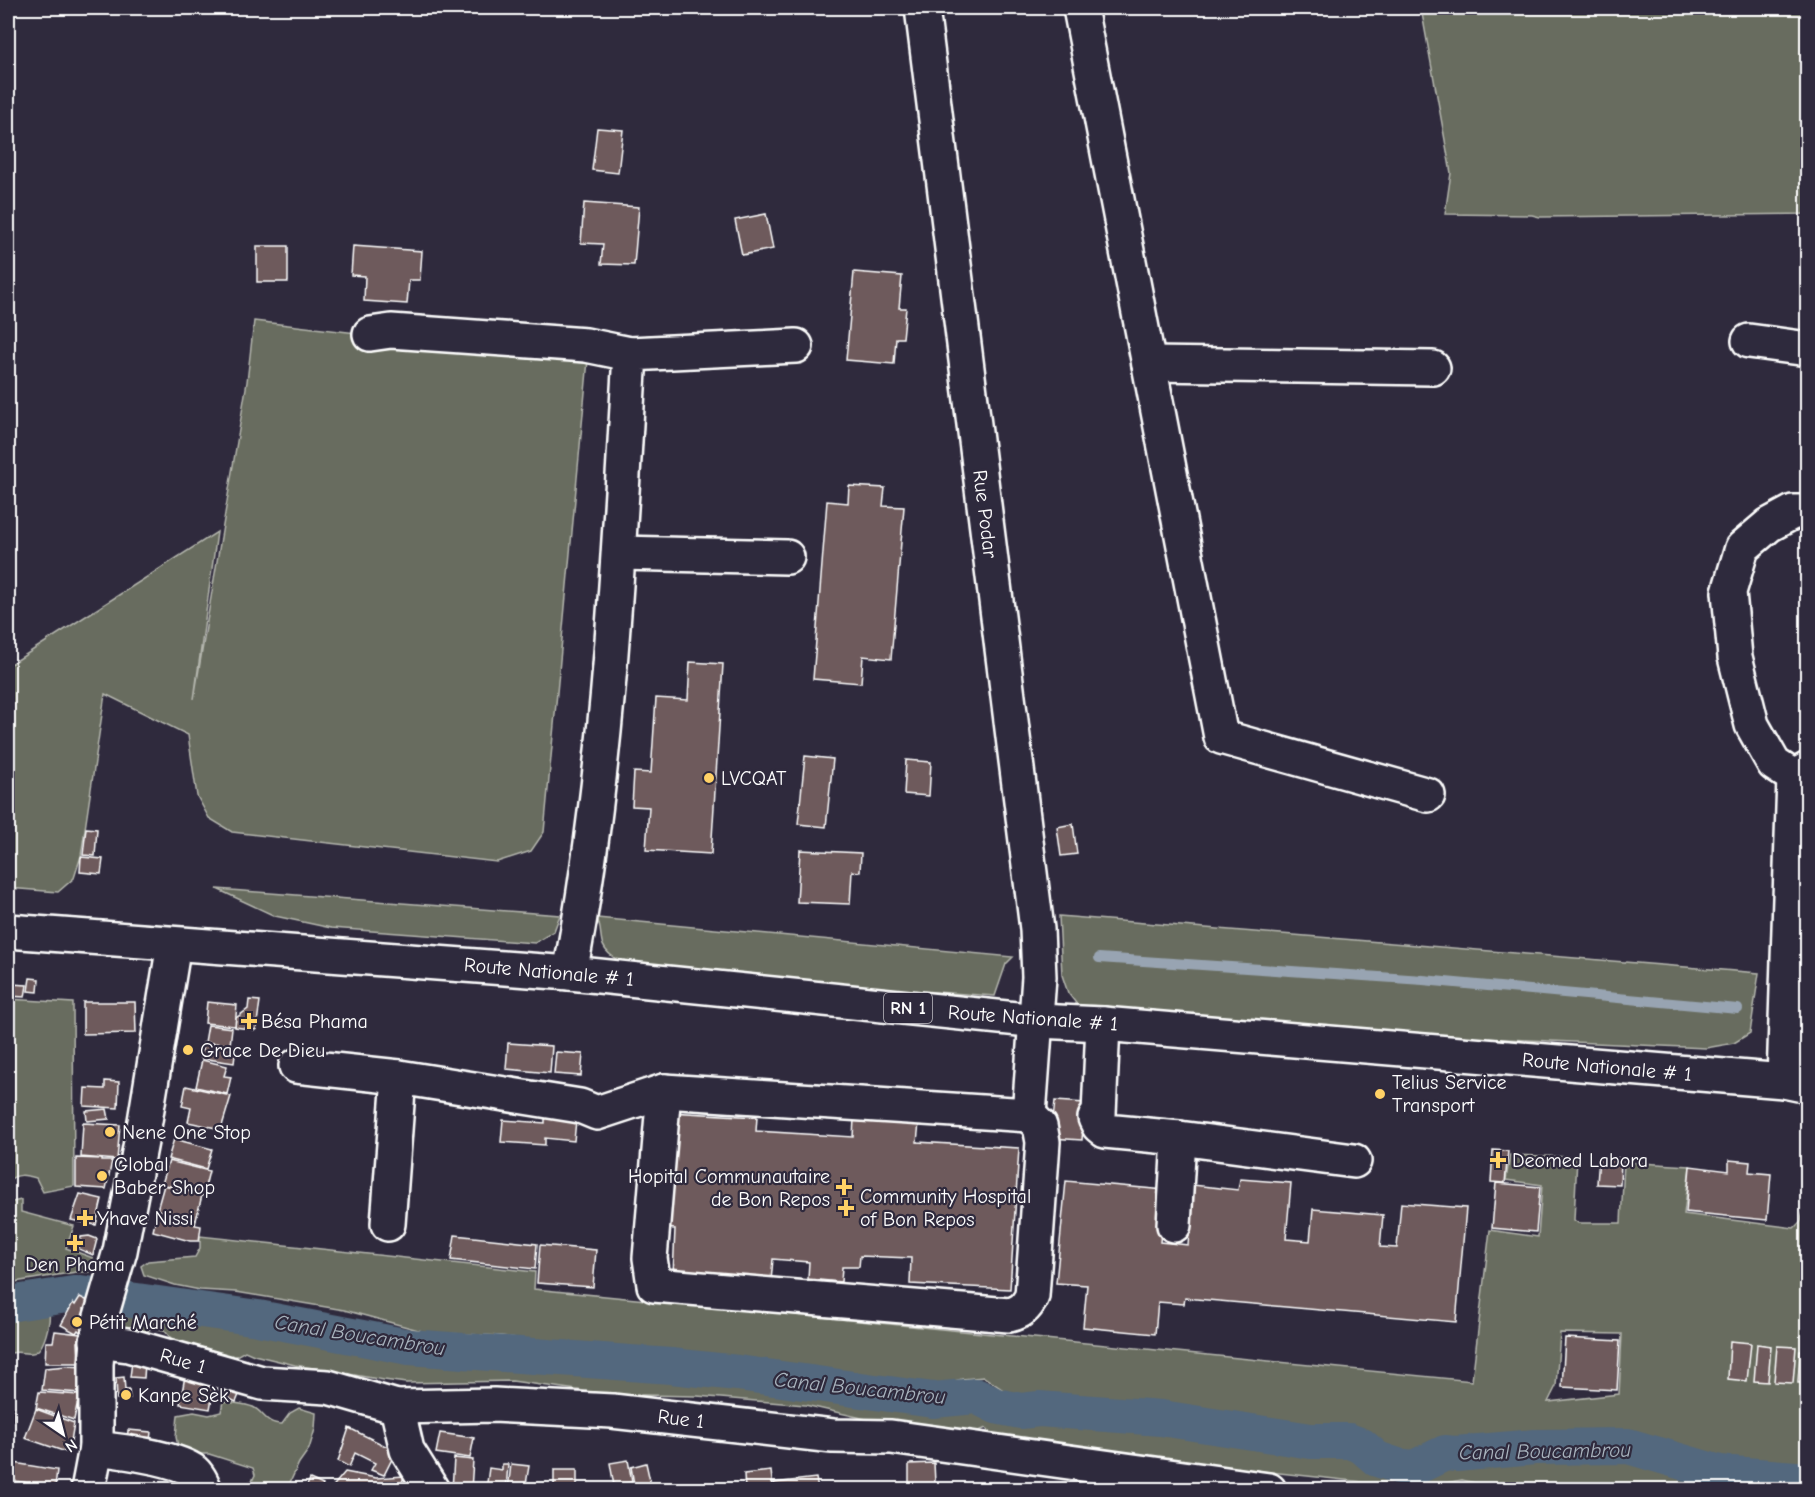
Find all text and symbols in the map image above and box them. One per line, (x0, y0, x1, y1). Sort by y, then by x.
street label: Rue Podar (968, 469, 1002, 559)
place label: LVCQAT (721, 767, 787, 790)
marker: LVCQAT (702, 771, 716, 785)
street label: Route Nationale # 1 (463, 953, 635, 991)
road number: RN 1 (884, 993, 932, 1023)
street label: Route Nationale # 1 (947, 1001, 1119, 1035)
place label: Bésa Phama (261, 1010, 368, 1033)
marker: Bésa Phama (242, 1014, 256, 1028)
place label: Grace De Dieu (200, 1039, 325, 1062)
marker: Grace De Dieu (181, 1043, 195, 1057)
street label: Route Nationale # 1 (1521, 1048, 1693, 1086)
place label: Telius Service Transport (1392, 1071, 1507, 1117)
marker: Telius Service Transport (1373, 1087, 1387, 1101)
place label: Nene One Stop (122, 1121, 251, 1144)
marker: Nene One Stop (103, 1125, 117, 1139)
place label: Deomed Labora (1512, 1149, 1648, 1172)
marker: Deomed Labora (1489, 1151, 1507, 1169)
place label: Global Baber Shop (114, 1153, 215, 1199)
place label: Hopital Communautaire de Bon Repos (628, 1165, 830, 1211)
marker: Global Baber Shop (95, 1169, 109, 1183)
marker: Hopital Communautaire de Bon Repos (835, 1178, 853, 1196)
place label: Community Hospital of Bon Repos (860, 1185, 1031, 1231)
marker: Community Hospital of Bon Repos (837, 1199, 855, 1217)
place label: Yhave Nissi (97, 1207, 193, 1230)
marker: Yhave Nissi (78, 1211, 92, 1225)
marker: Den Phama (68, 1236, 82, 1250)
place label: Den Phama (25, 1253, 125, 1276)
water label: Canal Boucambrou (273, 1310, 447, 1360)
place label: Pétit Marché (89, 1311, 197, 1334)
marker: Pétit Marché (70, 1315, 84, 1329)
street label: Rue 1 (157, 1344, 209, 1378)
water label: Canal Boucambrou (773, 1367, 947, 1409)
place label: Kanpe Sèk (138, 1384, 229, 1407)
marker: Kanpe Sèk (119, 1388, 133, 1402)
north arrow (33, 1404, 93, 1464)
street label: Rue 1 (656, 1405, 706, 1433)
text: N (62, 1435, 80, 1456)
water label: Canal Boucambrou (1459, 1437, 1631, 1465)

